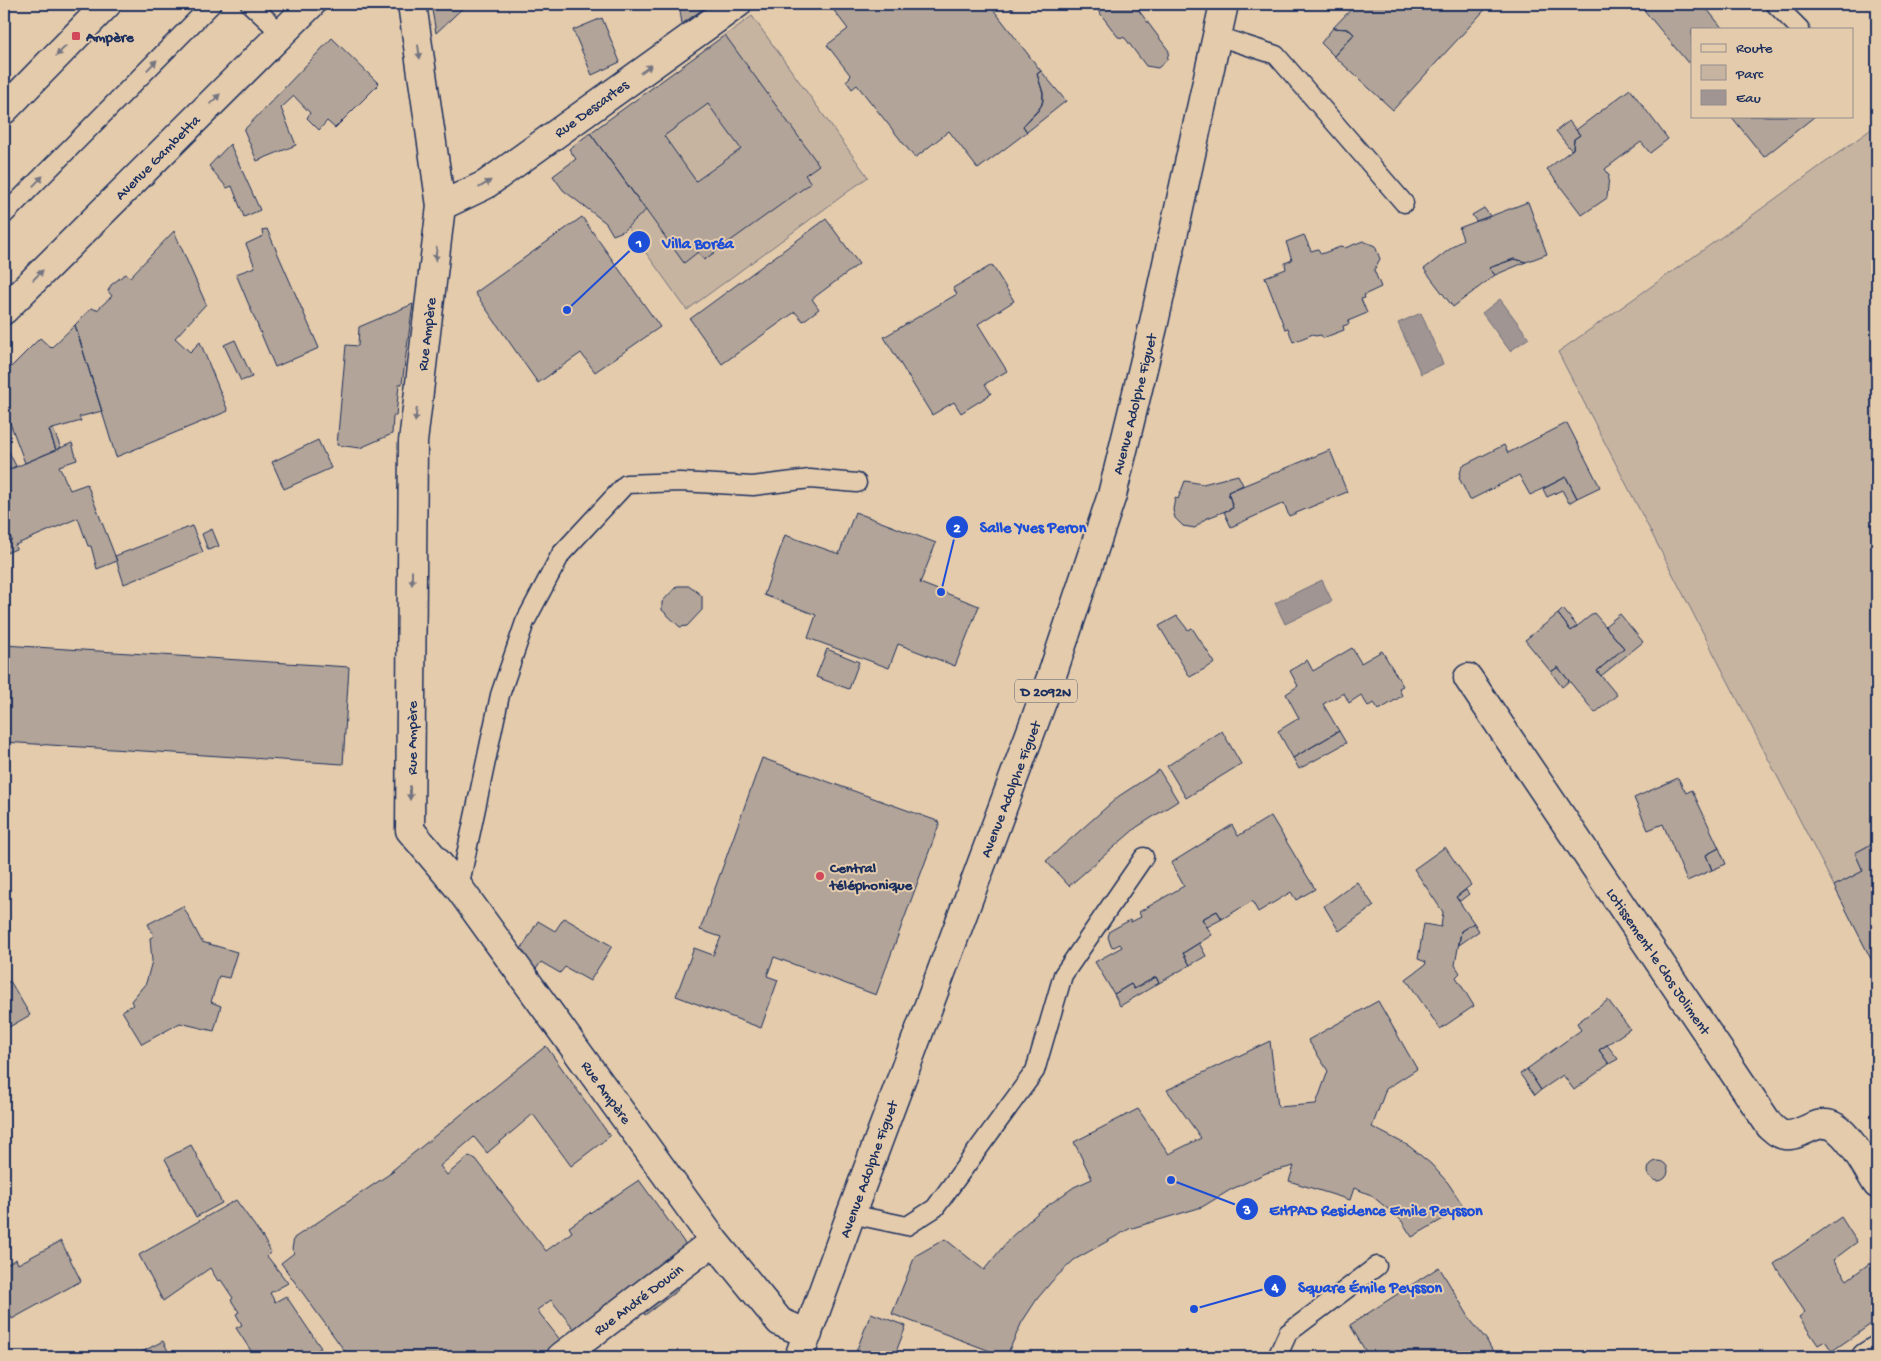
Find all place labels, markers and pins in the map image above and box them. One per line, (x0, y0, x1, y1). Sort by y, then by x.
place label: Ampère (85, 29, 135, 47)
marker: Ampère (70, 30, 82, 42)
callout: Villa Boréa (627, 226, 743, 257)
callout: Salle Yves Peron (945, 511, 1096, 542)
place label: Central téléphonique (828, 860, 914, 895)
marker: Central téléphonique (814, 870, 826, 882)
callout: EHPAD Residence Emile Peysson (1235, 1194, 1493, 1225)
callout: Square Émile Peysson (1263, 1271, 1452, 1302)

